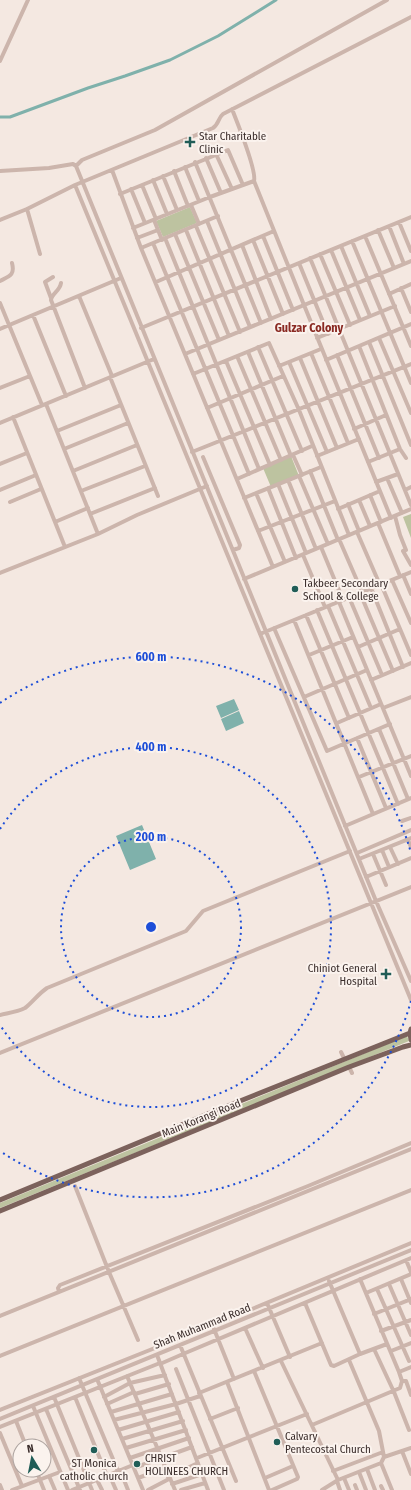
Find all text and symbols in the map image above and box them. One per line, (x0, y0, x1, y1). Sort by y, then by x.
place label: Star Charitable Clinic (199, 130, 266, 156)
marker: Star Charitable Clinic (184, 136, 196, 148)
district label: Gulzar Colony (275, 321, 344, 335)
place label: Takbeer Secondary School & College (303, 577, 388, 603)
marker: Takbeer Secondary School & College (290, 584, 300, 594)
text: 600 m (135, 650, 167, 664)
text: 400 m (136, 740, 166, 754)
text: 200 m (135, 830, 166, 844)
centre of rings (144, 920, 158, 934)
place label: Chiniot General Hospital (308, 962, 377, 988)
marker: Chiniot General Hospital (380, 968, 392, 980)
street label: Main Korangi Road (160, 1097, 242, 1140)
street label: Shah Muhammad Road (152, 1301, 253, 1352)
place label: Calvary Pentecostal Church (285, 1430, 371, 1456)
marker: Calvary Pentecostal Church (272, 1437, 282, 1447)
north arrow (12, 1438, 52, 1478)
text: N (26, 1442, 35, 1456)
marker: ST Monica catholic church (89, 1445, 99, 1455)
place label: CHRIST HOLINEES CHURCH (145, 1452, 228, 1478)
place label: ST Monica catholic church (60, 1457, 128, 1483)
marker: CHRIST HOLINEES CHURCH (132, 1459, 142, 1469)

